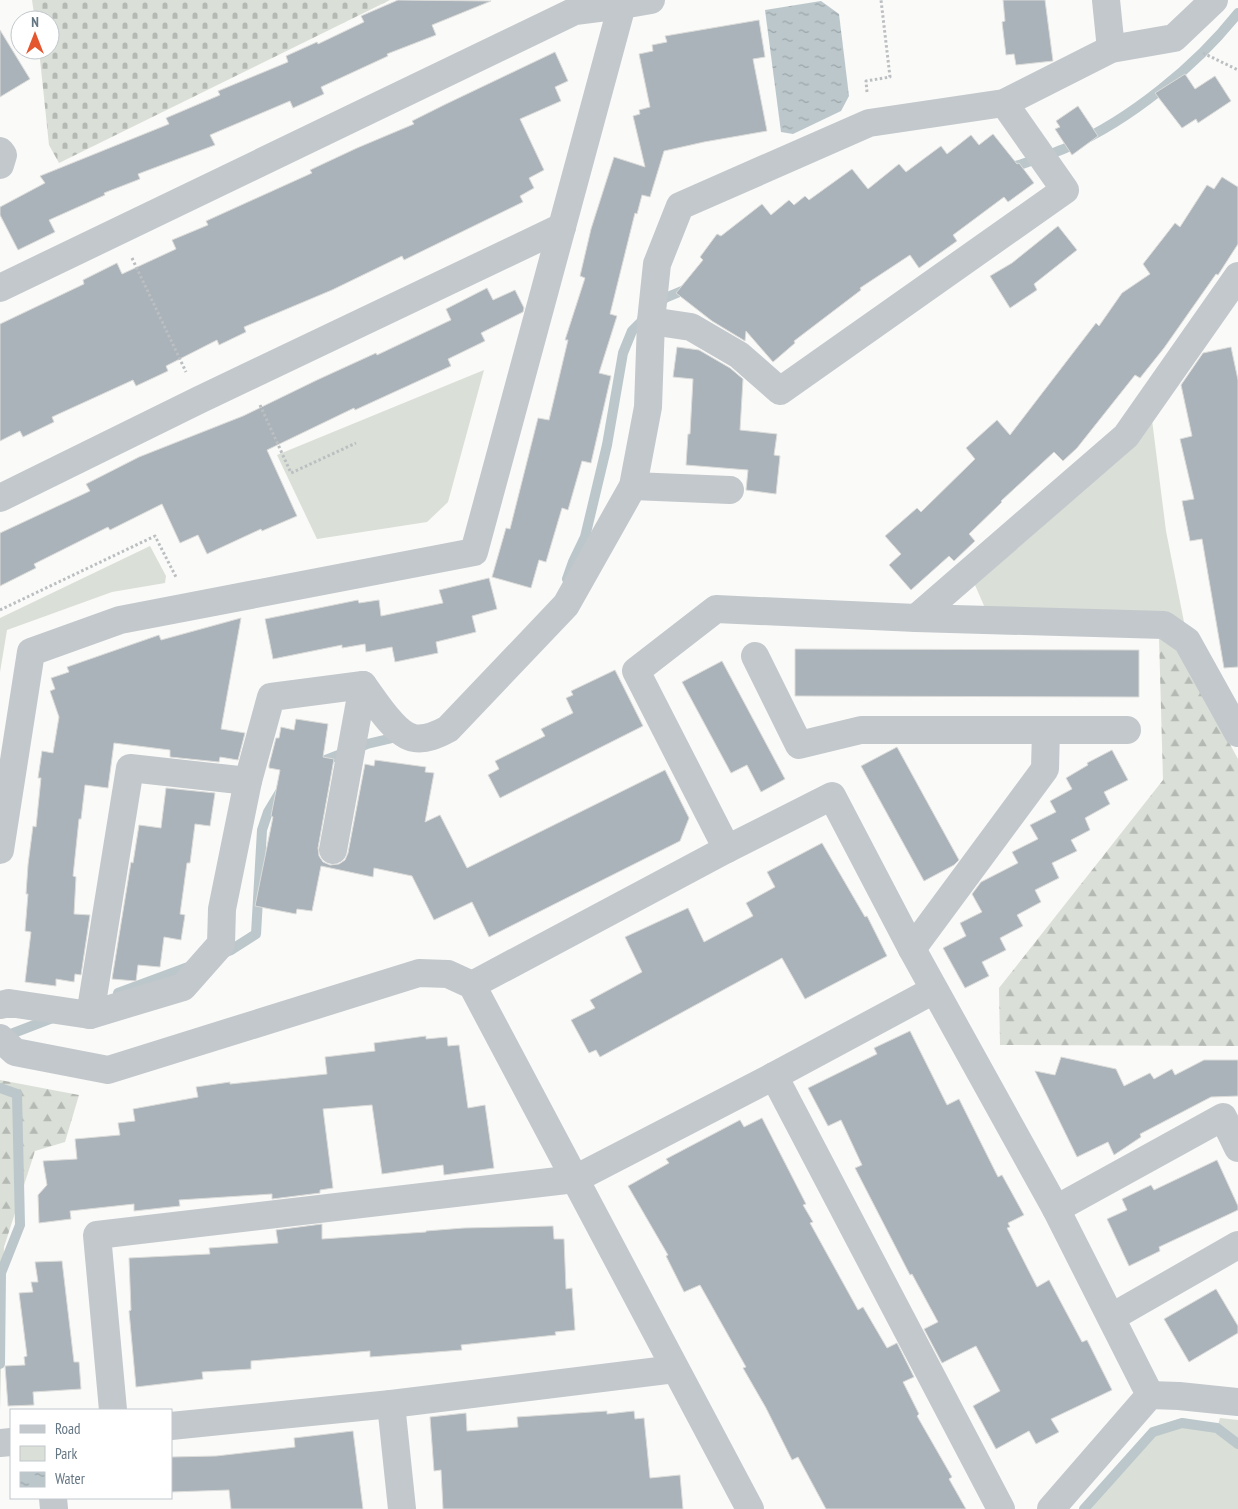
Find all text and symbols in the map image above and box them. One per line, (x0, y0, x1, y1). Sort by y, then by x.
north arrow (10, 10, 60, 60)
text: N (31, 13, 39, 31)
legend (10, 1409, 172, 1499)
text: Road (55, 1419, 81, 1438)
text: Park (55, 1444, 77, 1463)
text: Water (55, 1469, 86, 1488)

